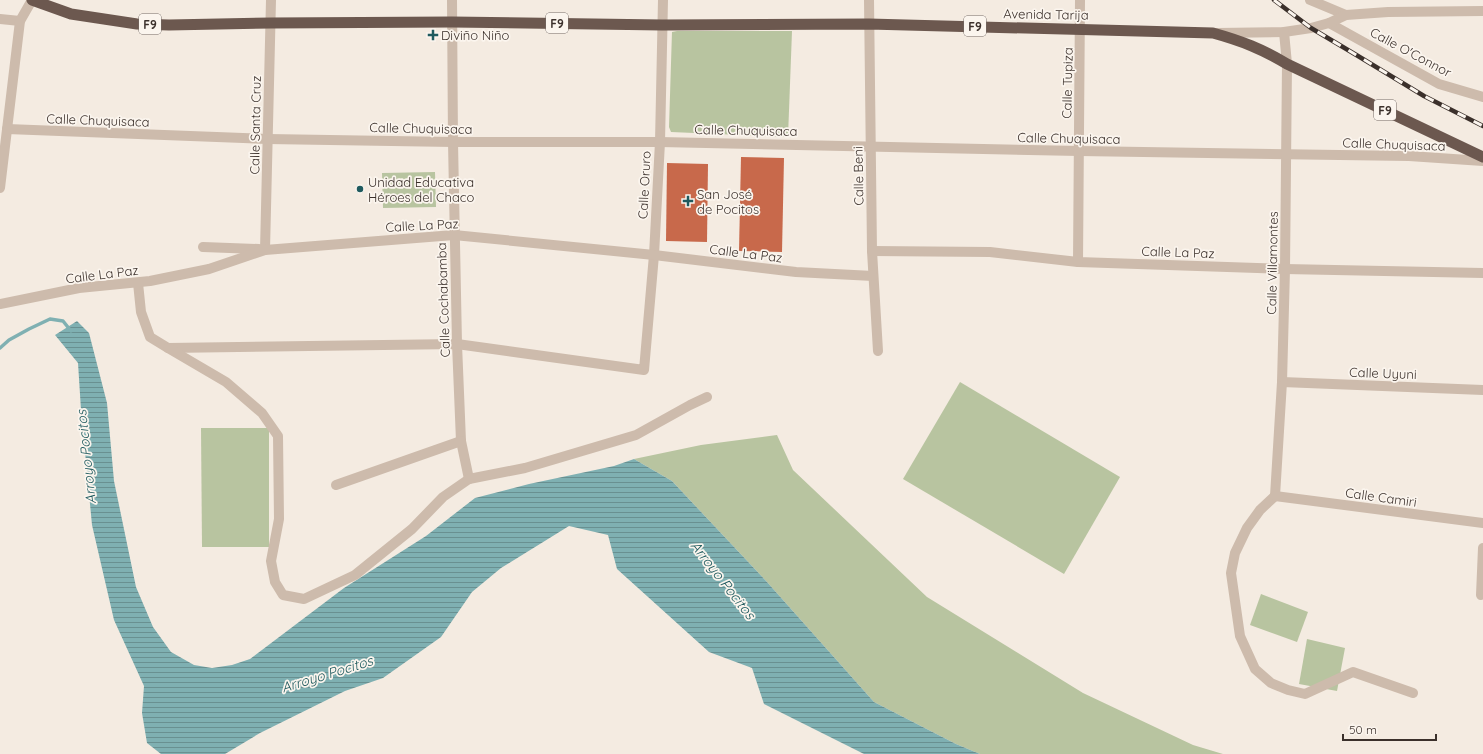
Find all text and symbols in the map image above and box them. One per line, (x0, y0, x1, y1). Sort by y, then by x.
street label: Avenida Tarija (1003, 5, 1089, 23)
road number: F9 (546, 13, 568, 33)
road number: F9 (139, 14, 161, 34)
road number: F9 (964, 16, 986, 36)
street label: Calle O'Connor (1368, 24, 1454, 80)
place label: Diviño Niño (441, 27, 509, 43)
marker: Diviño Niño (428, 30, 438, 40)
street label: Calle Tupiza (1058, 47, 1076, 119)
street label: Calle Santa Cruz (246, 75, 264, 175)
road number: F9 (1374, 100, 1396, 120)
street label: Calle Chuquisaca (46, 110, 150, 130)
street label: Calle Chuquisaca (369, 119, 473, 137)
street label: Calle Chuquisaca (694, 121, 798, 139)
street label: Calle Chuquisaca (1017, 129, 1121, 147)
street label: Calle Chuquisaca (1342, 134, 1446, 154)
street label: Calle Beni (849, 146, 867, 206)
street label: Calle Oruro (634, 150, 654, 219)
place label: Unidad Educativa Héroes del Chaco (368, 174, 475, 205)
marker: Unidad Educativa Héroes del Chaco (355, 184, 365, 194)
place label: San José de Pocitos (697, 186, 759, 217)
marker: San José de Pocitos (682, 195, 694, 207)
street label: Calle Villamontes (1263, 211, 1281, 315)
street label: Calle La Paz (385, 215, 459, 235)
street label: Calle La Paz (709, 241, 783, 265)
street label: Calle Cochabamba (433, 242, 453, 358)
street label: Calle La Paz (1141, 243, 1215, 261)
street label: Calle La Paz (65, 262, 139, 286)
street label: Calle Uyuni (1349, 364, 1417, 382)
water label: Arroyo Pocitos (72, 408, 100, 505)
street label: Calle Camiri (1344, 484, 1418, 510)
water label: Arroyo Pocitos (687, 537, 760, 624)
water label: Arroyo Pocitos (279, 651, 376, 696)
scale bar (1343, 716, 1436, 742)
text: 50 m (1349, 722, 1377, 737)

